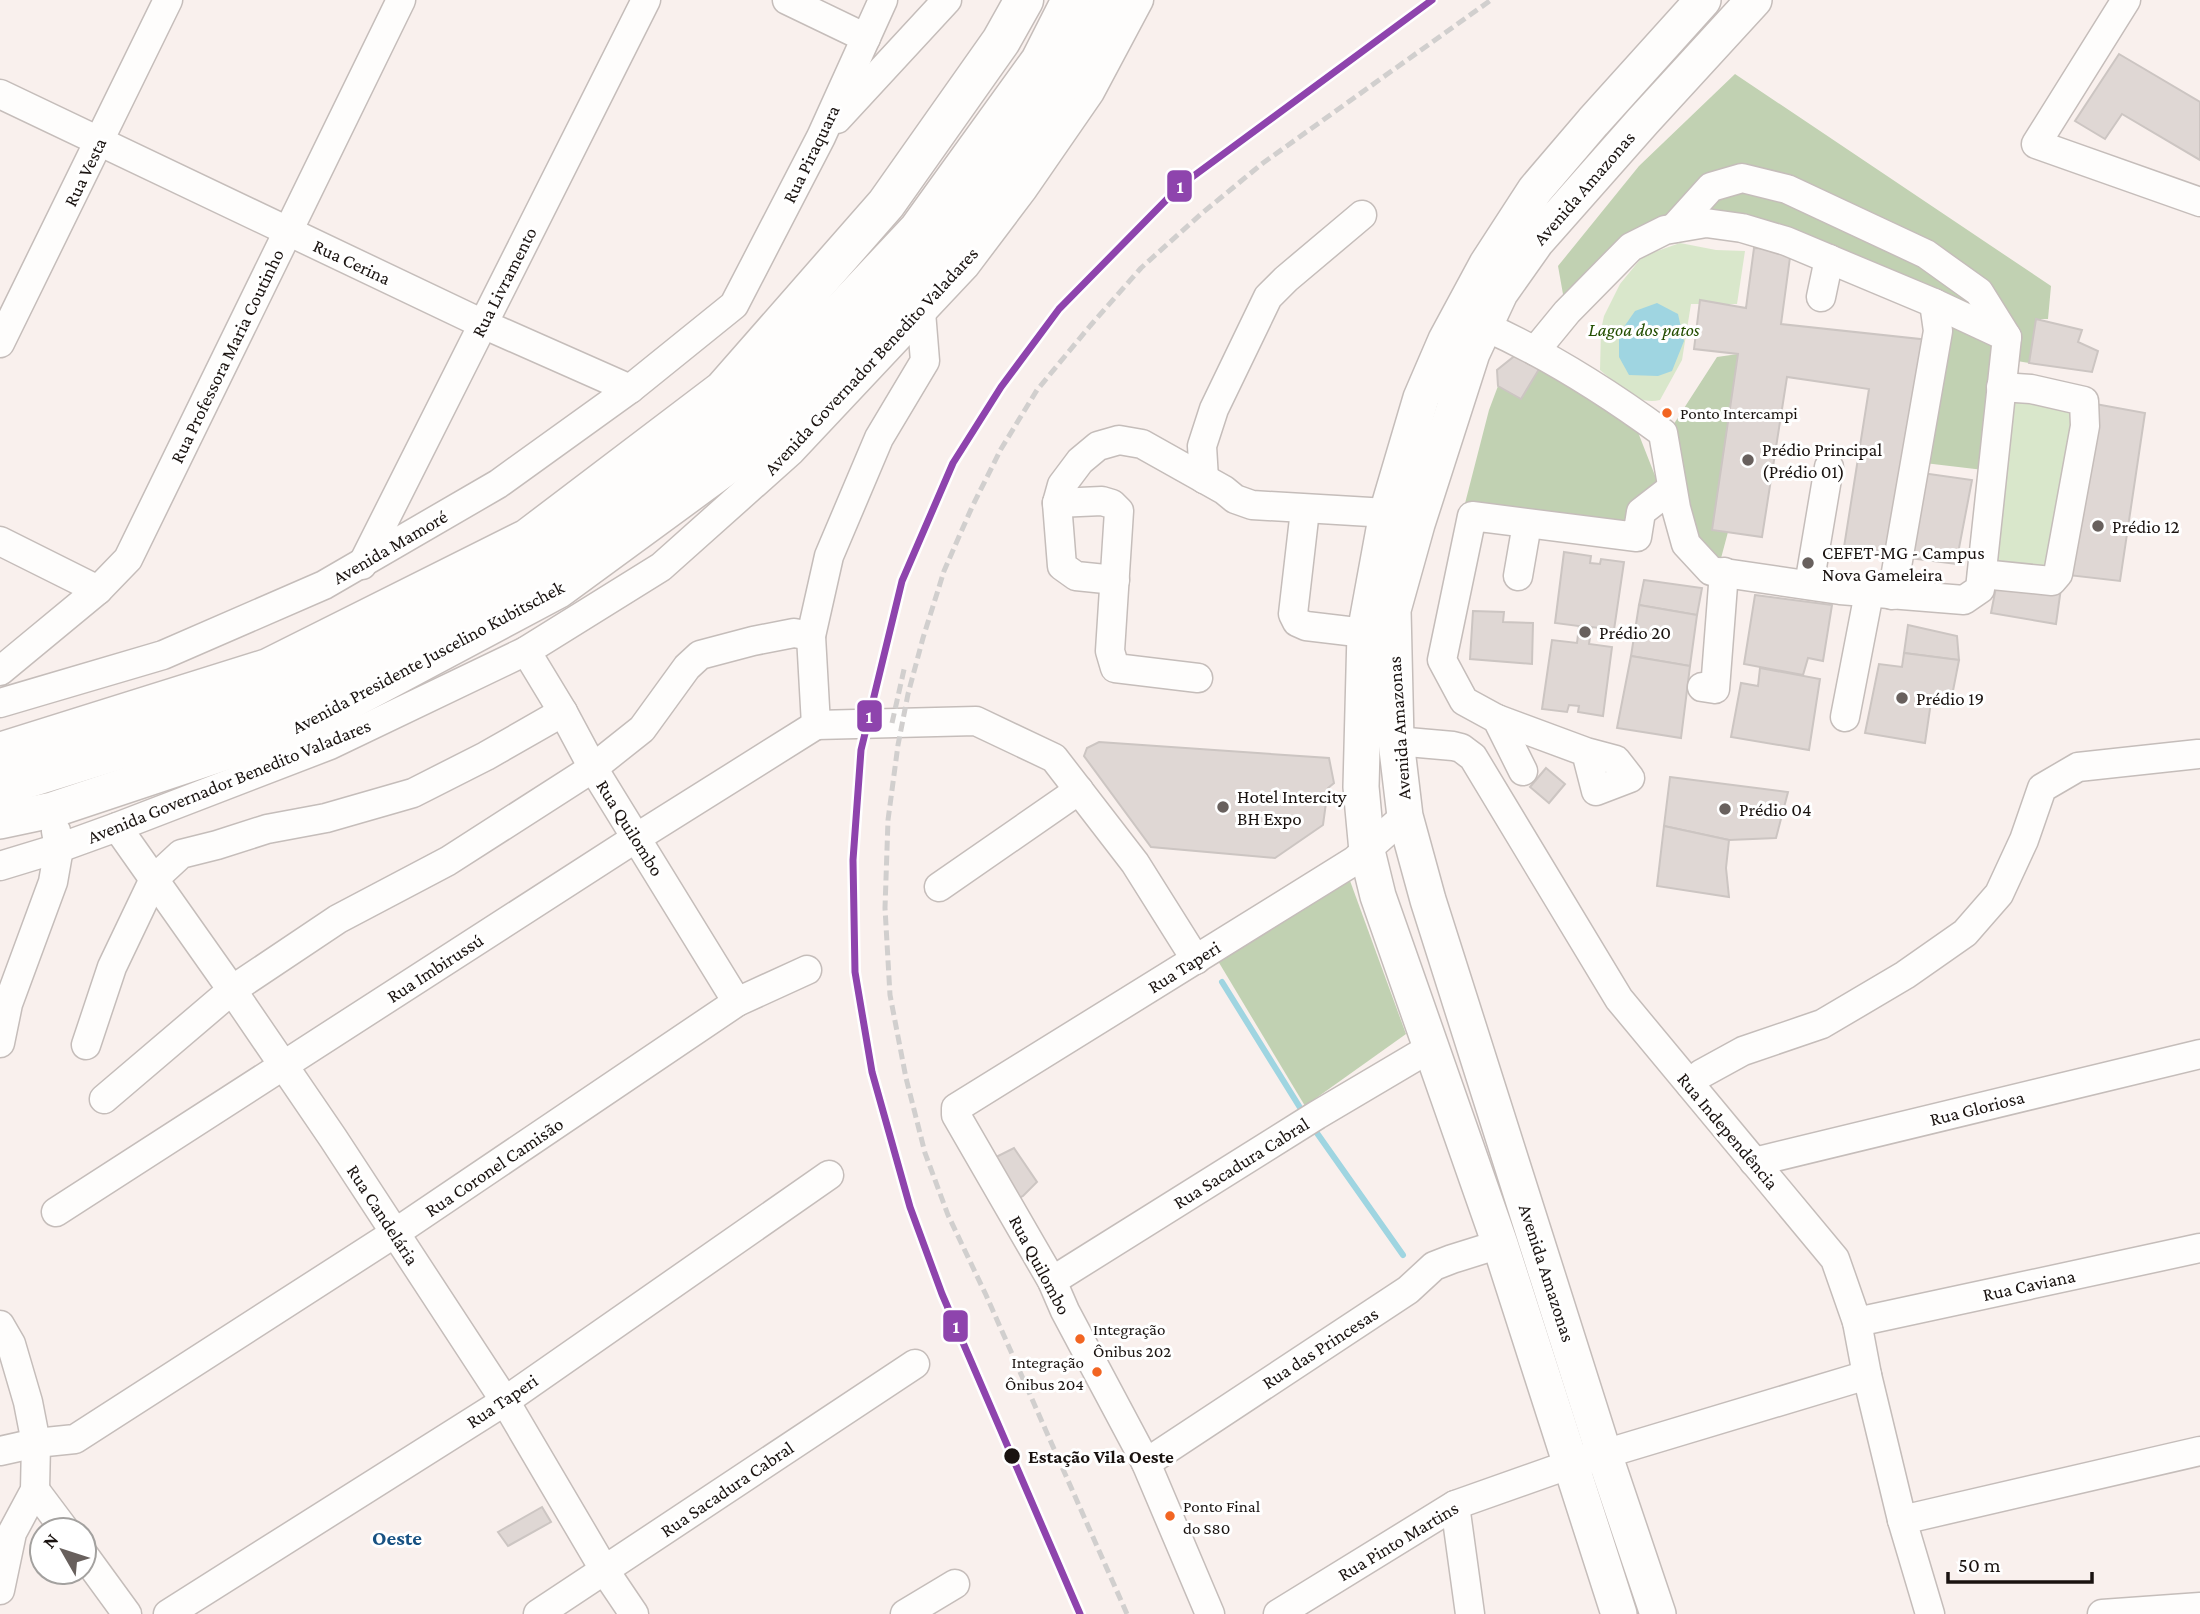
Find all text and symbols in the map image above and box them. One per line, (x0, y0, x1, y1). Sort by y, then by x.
street label: Rua Piraquara (778, 101, 844, 206)
street label: Avenida Amazonas (1529, 127, 1639, 249)
street label: Rua Vesta (59, 134, 111, 210)
line badge: 1 (1166, 169, 1193, 203)
text: 1 (1176, 176, 1184, 197)
street label: Rua Livramento (467, 224, 541, 340)
street label: Rua Cerina (310, 235, 394, 289)
street label: Avenida Governador Benedito Valadares (760, 243, 982, 479)
street label: Rua Professora Maria Coutinho (166, 246, 288, 466)
park label: Lagoa dos patos (1588, 319, 1700, 340)
place label: Ponto Intercampi (1680, 404, 1798, 423)
marker: Ponto Intercampi (1660, 406, 1674, 420)
place label: Prédio Principal (Prédio 01) (1762, 439, 1882, 483)
marker: Prédio Principal (Prédio 01) (1740, 452, 1756, 468)
street label: Avenida Mamoré (329, 506, 451, 588)
place label: Prédio 12 (2112, 516, 2180, 537)
marker: Prédio 12 (2090, 518, 2106, 534)
place label: CEFET-MG - Campus Nova Gameleira (1822, 542, 1985, 585)
marker: CEFET-MG - Campus Nova Gameleira (1800, 555, 1816, 571)
street label: Avenida Presidente Juscelino Kubitschek (288, 576, 568, 738)
place label: Prédio 20 (1599, 622, 1671, 643)
marker: Prédio 20 (1577, 624, 1593, 640)
street label: Avenida Amazonas (1384, 656, 1414, 800)
place label: Prédio 19 (1916, 688, 1984, 709)
marker: Prédio 19 (1894, 690, 1910, 706)
line badge: 1 (856, 699, 883, 733)
text: 1 (865, 706, 873, 727)
street label: Avenida Governador Benedito Valadares (84, 714, 374, 848)
street label: Rua Quilombo (592, 776, 668, 880)
place label: Hotel Intercity BH Expo (1237, 786, 1347, 829)
marker: Hotel Intercity BH Expo (1215, 799, 1231, 815)
place label: Prédio 04 (1739, 799, 1812, 820)
marker: Prédio 04 (1717, 801, 1733, 817)
street label: Rua Imbirussú (383, 929, 487, 1007)
street label: Rua Taperi (1144, 937, 1224, 997)
street label: Rua Independência (1673, 1068, 1783, 1194)
street label: Rua Gloriosa (1928, 1086, 2027, 1130)
street label: Rua Coronel Camisão (421, 1113, 567, 1221)
street label: Rua Sacadura Cabral (1169, 1113, 1313, 1213)
street label: Rua Candelária (343, 1161, 423, 1269)
street label: Avenida Amazonas (1515, 1201, 1579, 1345)
street label: Rua Quilombo (1005, 1212, 1075, 1318)
street label: Rua Caviana (1981, 1265, 2077, 1305)
street label: Rua das Princesas (1258, 1303, 1382, 1393)
line badge: 1 (942, 1309, 969, 1343)
text: 1 (952, 1316, 960, 1337)
place label: Integração Ônibus 202 (1093, 1320, 1171, 1361)
marker: Integração Ônibus 202 (1073, 1332, 1087, 1346)
place label: Integração Ônibus 204 (1005, 1353, 1084, 1394)
marker: Integração Ônibus 204 (1090, 1365, 1104, 1379)
street label: Rua Taperi (462, 1370, 542, 1432)
street label: Rua Sacadura Cabral (657, 1437, 797, 1541)
marker: Estação Vila Oeste (1002, 1446, 1022, 1466)
place label: Estação Vila Oeste (1028, 1446, 1174, 1467)
place label: Ponto Final do S80 (1183, 1497, 1261, 1538)
street label: Rua Pinto Martins (1334, 1497, 1462, 1585)
marker: Ponto Final do S80 (1163, 1509, 1177, 1523)
north arrow (28, 1516, 98, 1586)
district label: Oeste (372, 1526, 422, 1550)
text: N (38, 1529, 62, 1552)
scale bar (1948, 1540, 2092, 1584)
text: 50 m (1958, 1553, 2001, 1577)

